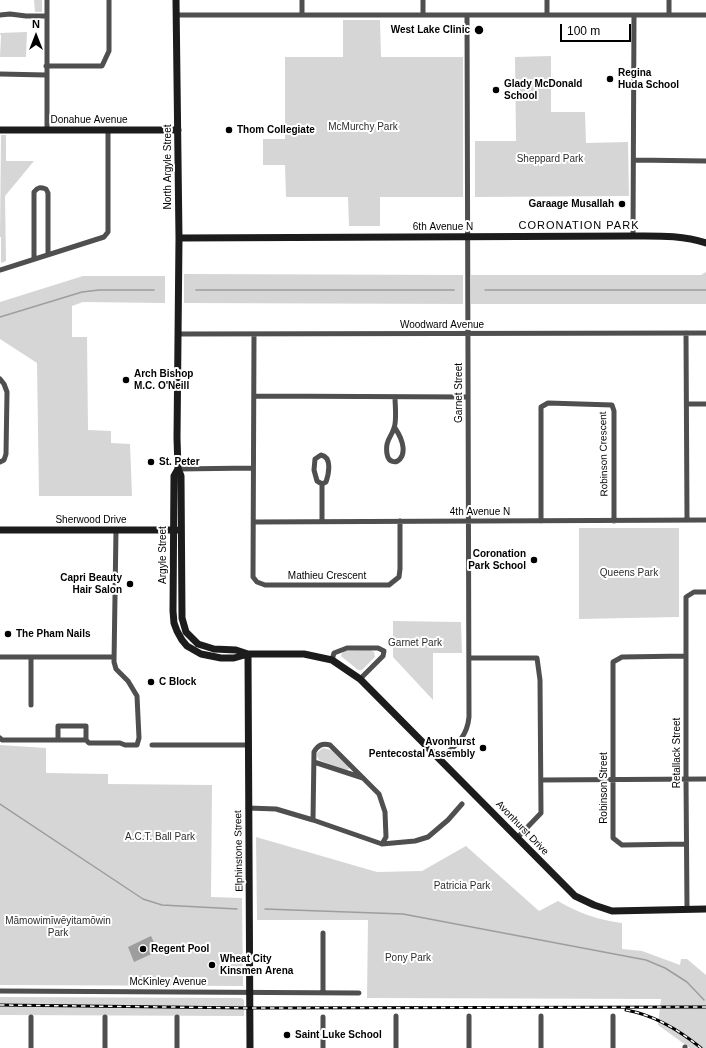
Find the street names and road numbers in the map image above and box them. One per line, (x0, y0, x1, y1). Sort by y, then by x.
street label: Donahue Avenue (50, 114, 128, 126)
street label: North Argyle Street (162, 124, 174, 210)
street label: 6th Avenue N (413, 221, 473, 233)
street label: Woodward Avenue (400, 319, 484, 331)
street label: Garnet Street (453, 363, 465, 423)
street label: Robinson Crescent (597, 411, 611, 497)
street label: 4th Avenue N (450, 506, 510, 518)
street label: Sherwood Drive (55, 514, 127, 526)
street label: Argyle Street (157, 526, 169, 584)
street label: Mathieu Crescent (288, 570, 366, 582)
street label: Retallack Street (671, 718, 683, 788)
street label: Robinson Street (598, 752, 610, 824)
street label: Avonhurst Drive (493, 798, 551, 858)
street label: Elphinstone Street (232, 810, 246, 892)
street label: McKinley Avenue (129, 976, 207, 988)

